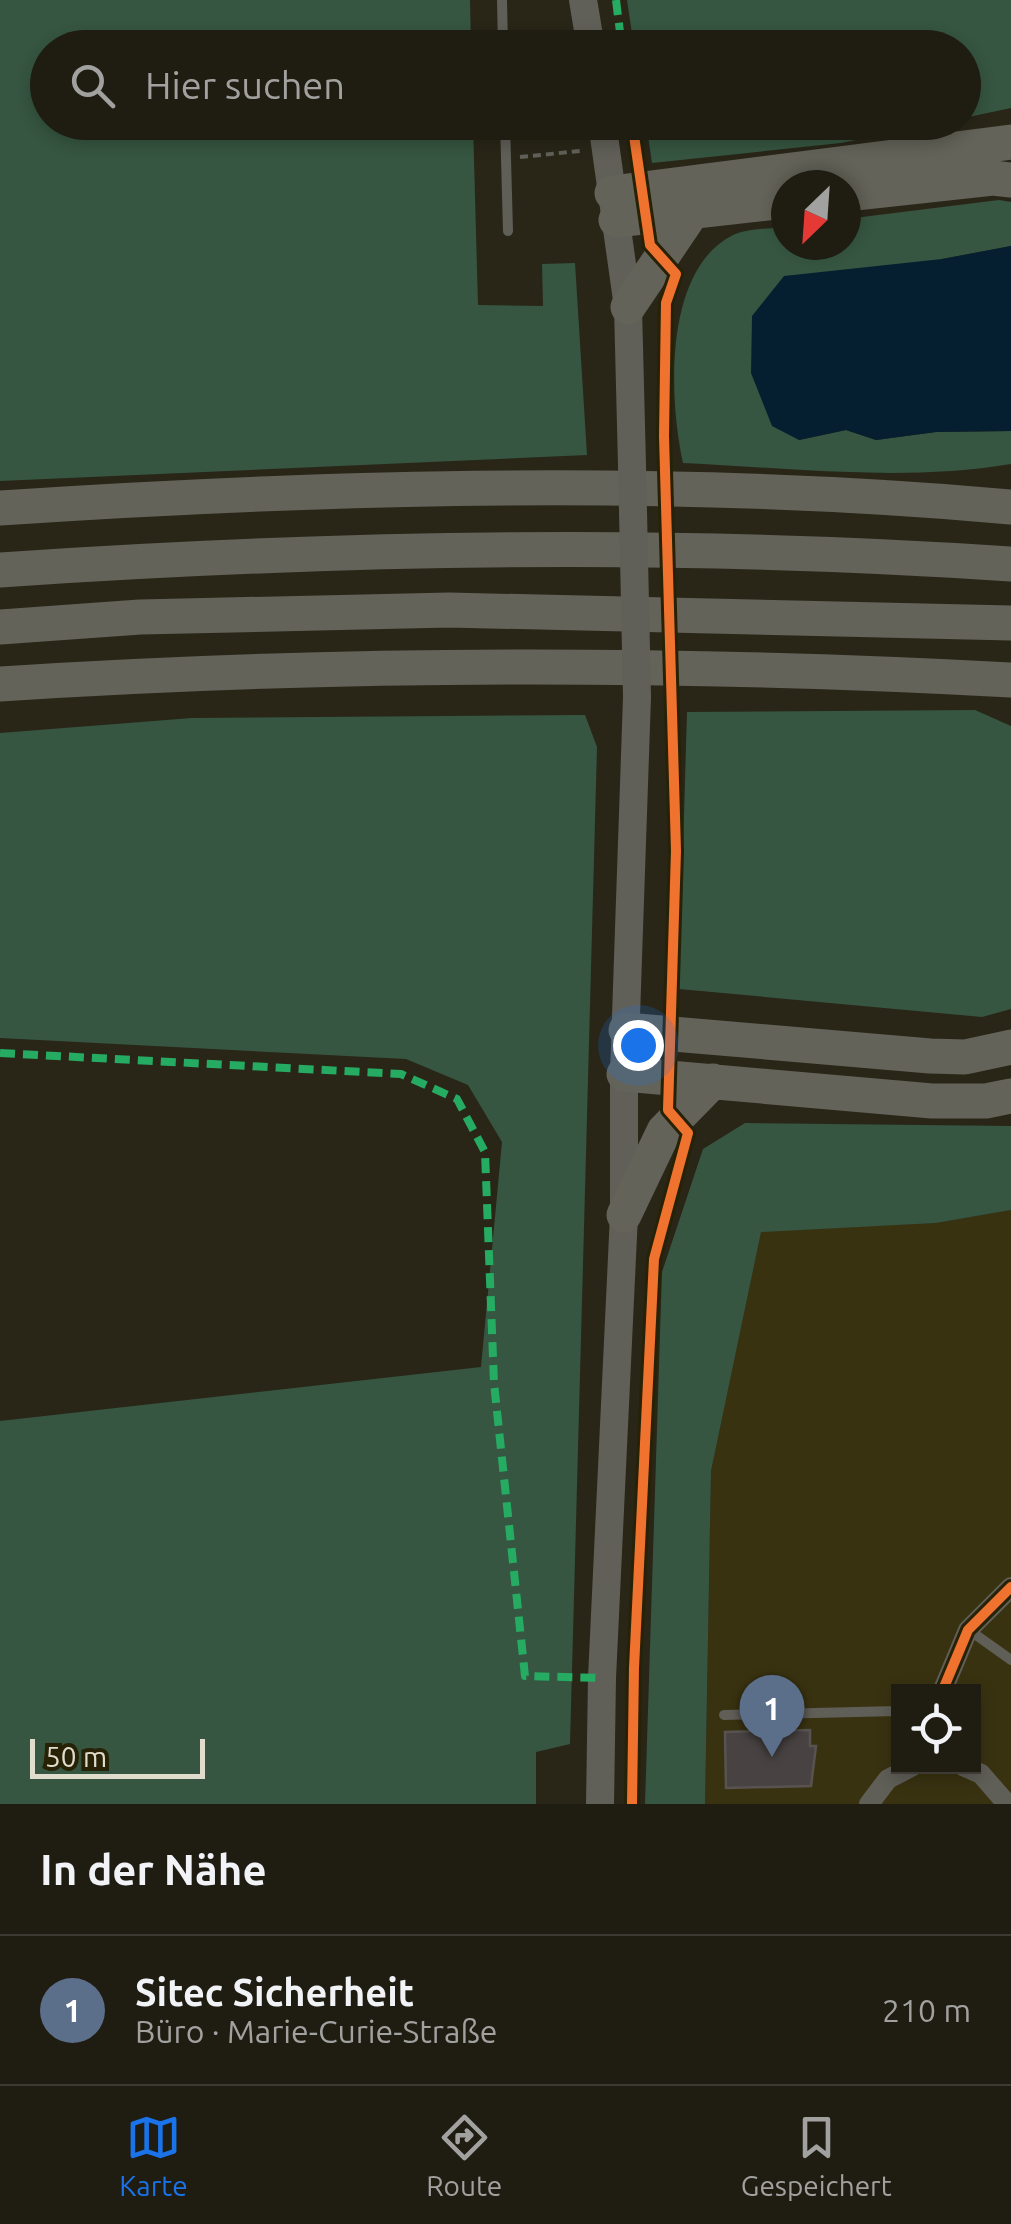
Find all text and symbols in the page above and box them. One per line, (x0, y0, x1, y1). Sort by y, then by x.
search box (30, 30, 981, 140)
icon: search (65, 58, 120, 113)
text: Hier suchen (145, 64, 345, 106)
north arrow (771, 170, 861, 260)
your location (613, 1020, 664, 1071)
pin: 1 (740, 1674, 804, 1757)
map controls (891, 1684, 981, 1774)
button: locate (891, 1684, 981, 1774)
scale bar (30, 1734, 205, 1778)
text: 50 m (45, 1741, 107, 1772)
text: In der Nähe (40, 1846, 267, 1893)
text: Sitec Sicherheit (135, 1971, 414, 2013)
text: 1 (63, 1992, 82, 2028)
text: 210 m (882, 1992, 971, 2028)
text: Büro · Marie-Curie-Straße (135, 2013, 497, 2049)
tab: Karte (119, 2110, 188, 2201)
tab: Route (426, 2110, 502, 2201)
tab: Gespeichert (741, 2110, 892, 2201)

